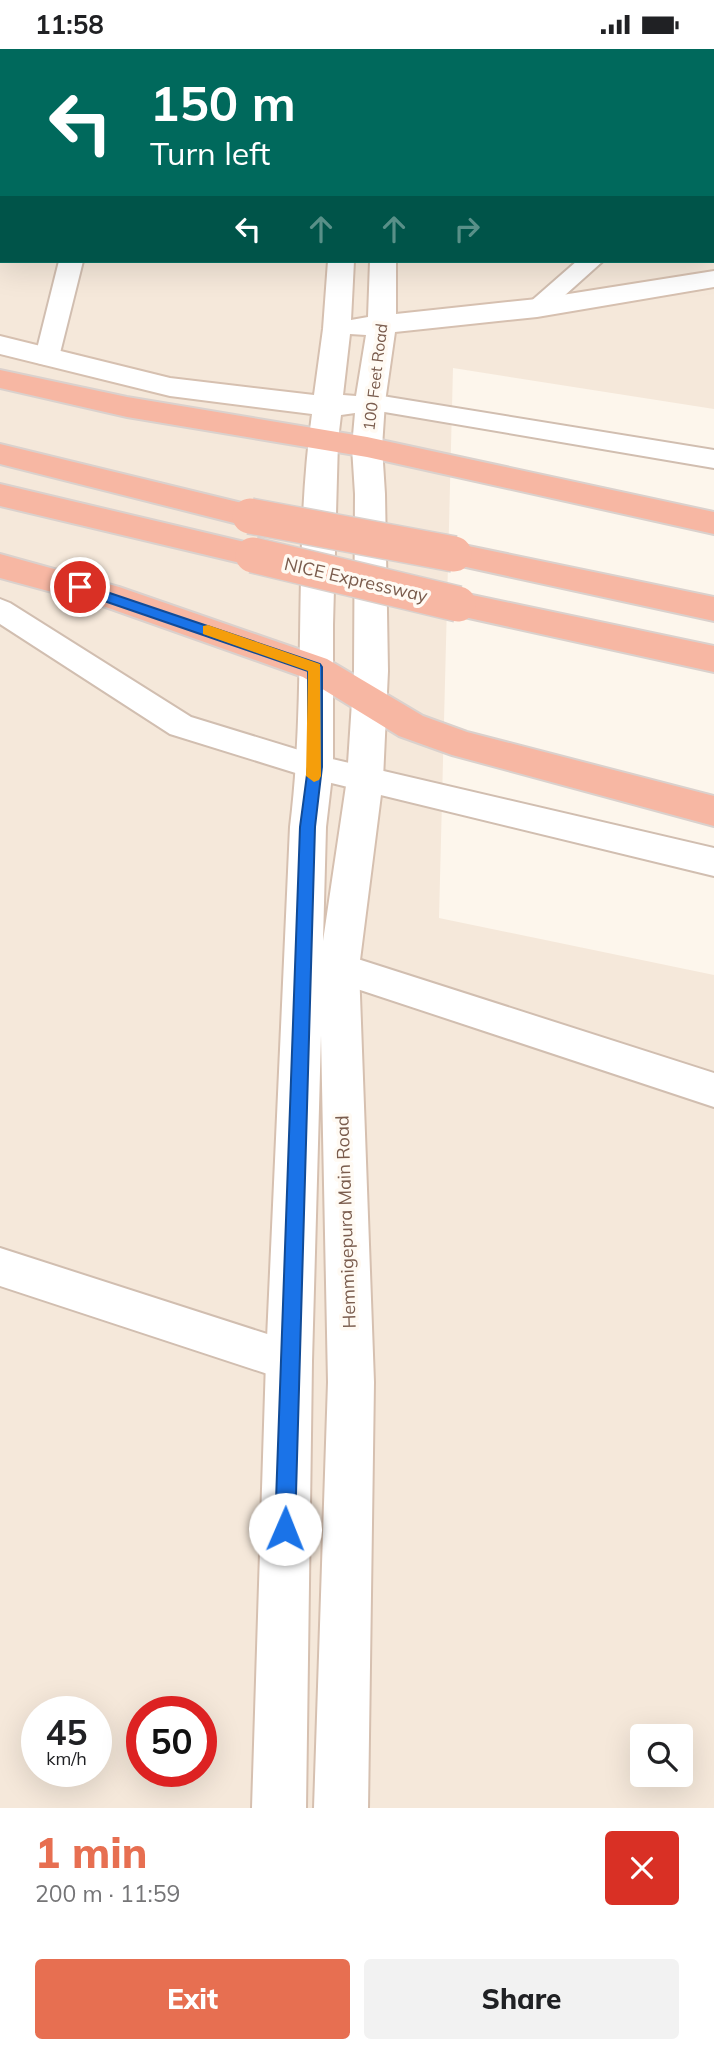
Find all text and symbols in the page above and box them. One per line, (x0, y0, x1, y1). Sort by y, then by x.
text: 11:58 (35, 8, 104, 41)
text: 150 m (150, 72, 296, 133)
icon: left (35, 77, 126, 168)
text: Turn left (150, 133, 270, 173)
icon: left (229, 210, 267, 248)
icon: ahead (302, 210, 340, 248)
icon: ahead (375, 210, 413, 248)
icon: right (448, 210, 486, 248)
street label: 100 Feet Road (358, 322, 392, 432)
street label: NICE Expressway (282, 552, 430, 607)
pin (50, 557, 110, 617)
icon: arrive (61, 568, 99, 606)
street label: Hemmigepura Main Road (330, 1115, 361, 1329)
position arrow (248, 1492, 322, 1566)
speed limit sign: 50 (126, 1696, 217, 1787)
text: 45 (45, 1710, 88, 1754)
map controls (630, 1724, 693, 1787)
button: search (630, 1724, 693, 1787)
text: km/h (46, 1747, 87, 1770)
text: 1 min (35, 1826, 148, 1879)
button: close (605, 1831, 679, 1905)
text: 200 m · 11:59 (35, 1879, 180, 1908)
button: Exit (35, 1959, 350, 2039)
button: Share (364, 1959, 679, 2039)

